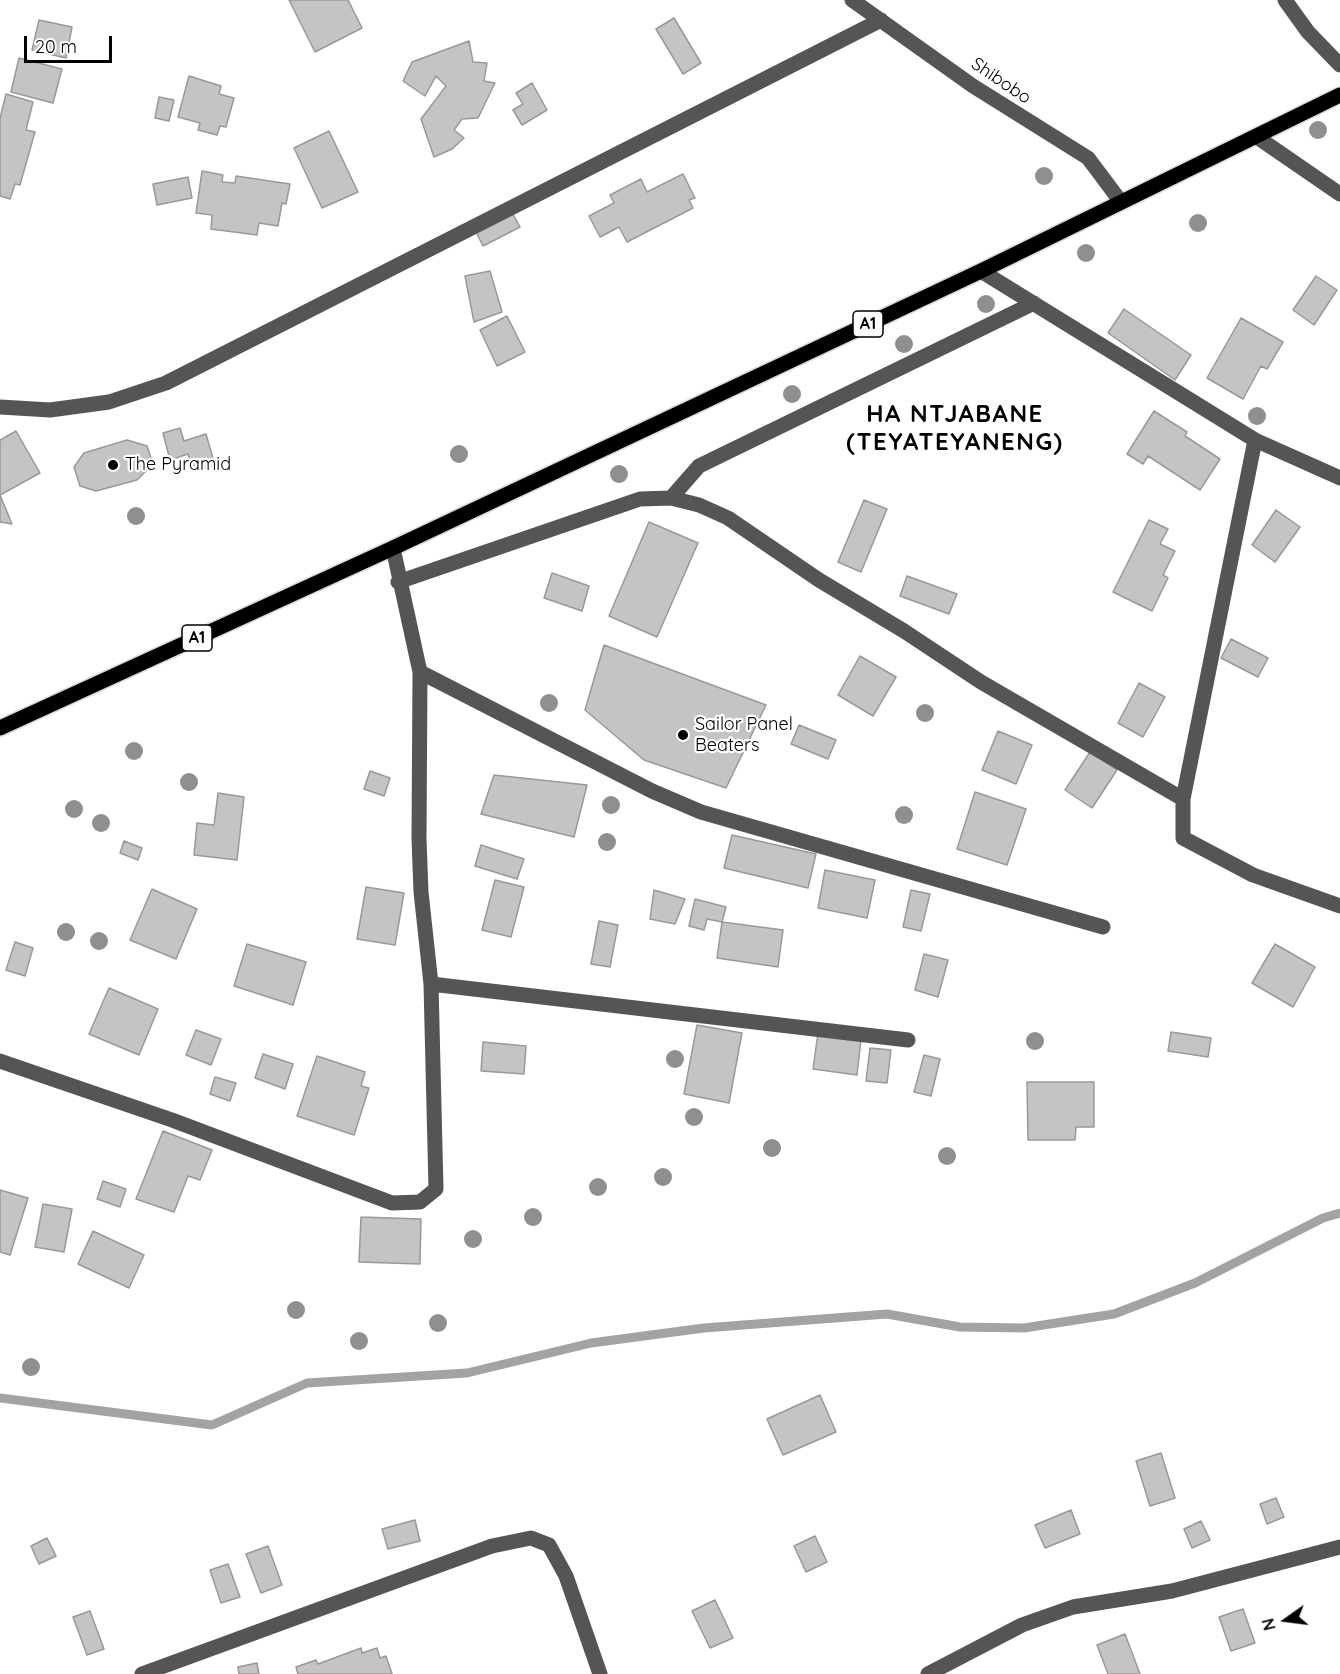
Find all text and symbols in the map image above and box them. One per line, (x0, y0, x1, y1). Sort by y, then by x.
scale bar (27, 24, 116, 62)
text: 20 m (35, 35, 77, 58)
street label: Shibobo (967, 53, 1035, 109)
road number: A1 (853, 311, 883, 337)
district label: HA NTJABANE (TEYATEYANENG) (846, 401, 1064, 457)
place label: The Pyramid (125, 454, 231, 476)
marker: The Pyramid (106, 458, 120, 472)
road number: A1 (182, 625, 212, 651)
place label: Sailor Panel Beaters (695, 714, 793, 756)
marker: Sailor Panel Beaters (676, 728, 690, 742)
north arrow (1256, 1590, 1316, 1650)
text: N (1257, 1616, 1280, 1632)

